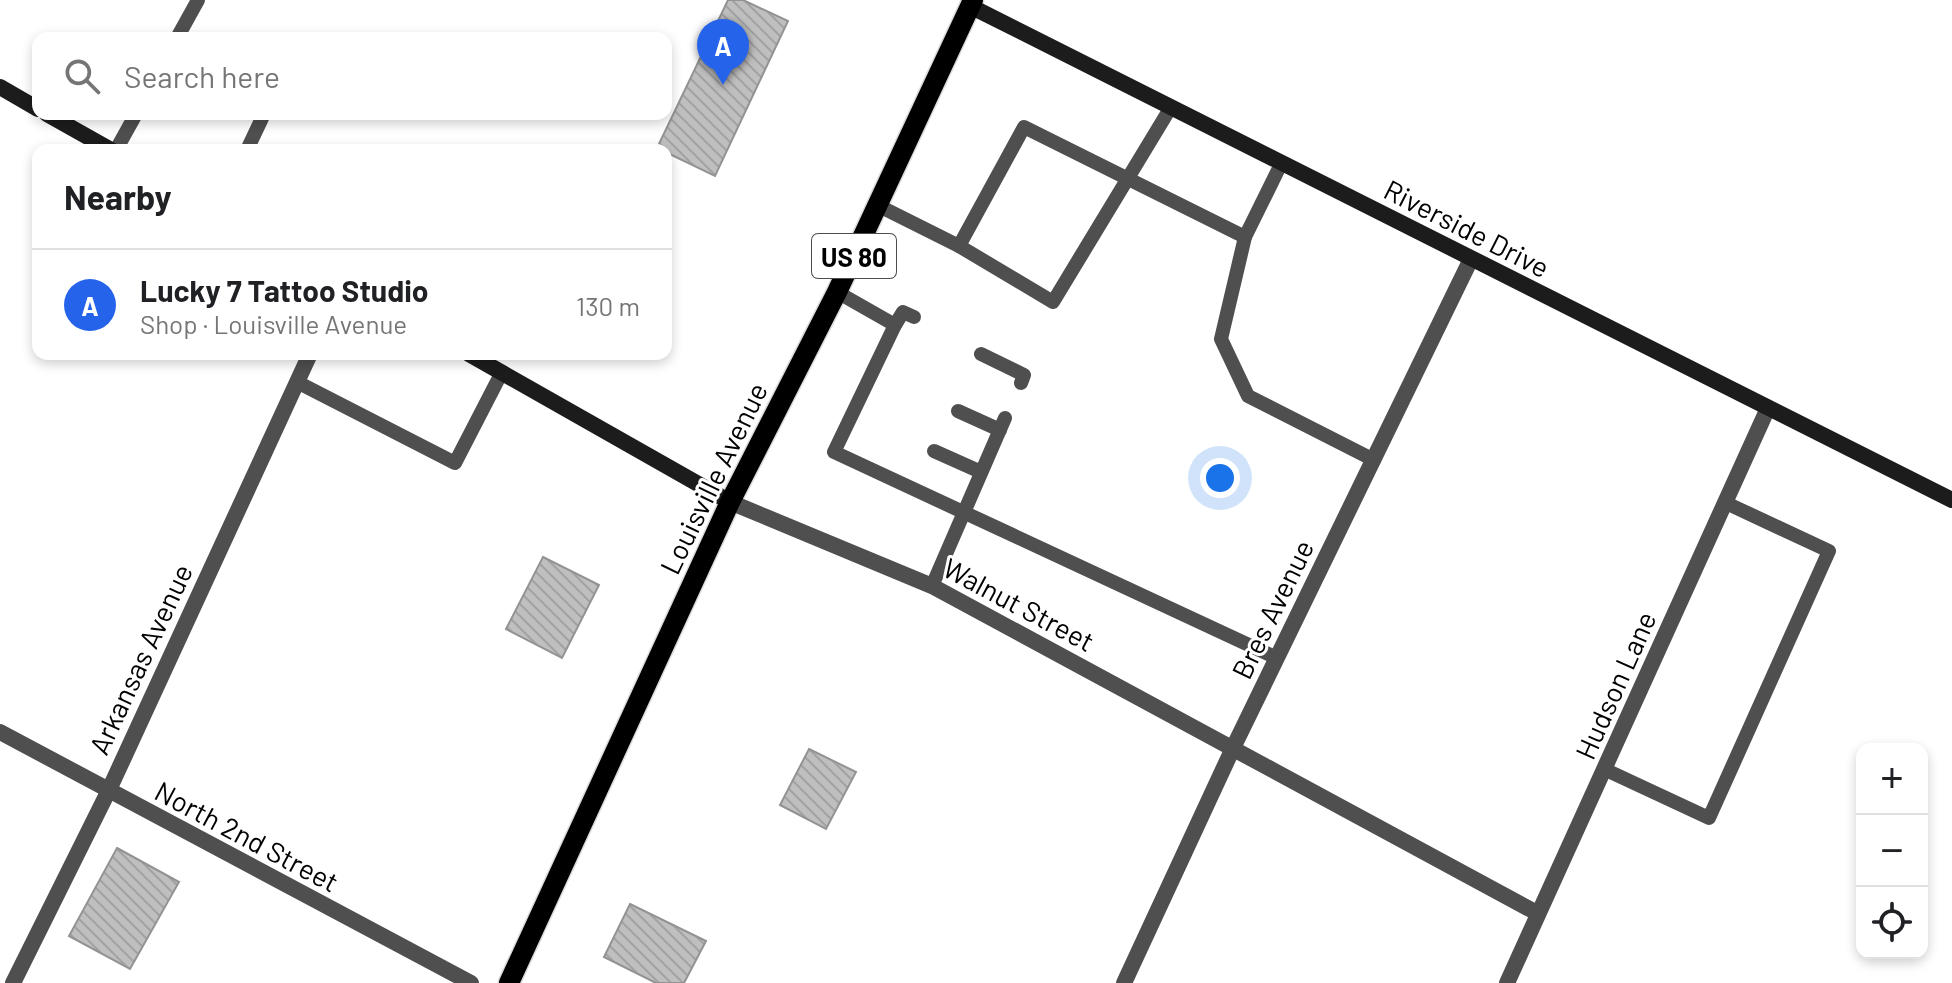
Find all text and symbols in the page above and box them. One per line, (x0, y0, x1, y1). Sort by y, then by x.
pin: A (697, 19, 749, 85)
search box (32, 32, 672, 120)
icon: search (60, 54, 104, 98)
text: Search here (124, 58, 280, 94)
street label: Riverside Drive (1379, 172, 1555, 284)
text: Nearby (64, 176, 172, 217)
road number: US 80 (812, 234, 896, 278)
text: Lucky 7 Tattoo Studio (140, 272, 429, 308)
text: A (81, 290, 99, 321)
text: 130 m (576, 290, 640, 321)
text: Shop · Louisville Avenue (140, 308, 407, 339)
street label: Louisville Avenue (652, 377, 774, 579)
your location (1200, 458, 1240, 498)
street label: Bres Avenue (1224, 534, 1320, 684)
street label: Walnut Street (938, 550, 1100, 658)
street label: Arkansas Avenue (81, 558, 199, 760)
street label: Hudson Lane (1567, 606, 1663, 764)
map controls (1856, 743, 1928, 959)
button: + (1856, 743, 1928, 815)
street label: North 2nd Street (149, 773, 345, 899)
button: − (1856, 815, 1928, 887)
button: locate (1856, 887, 1928, 959)

